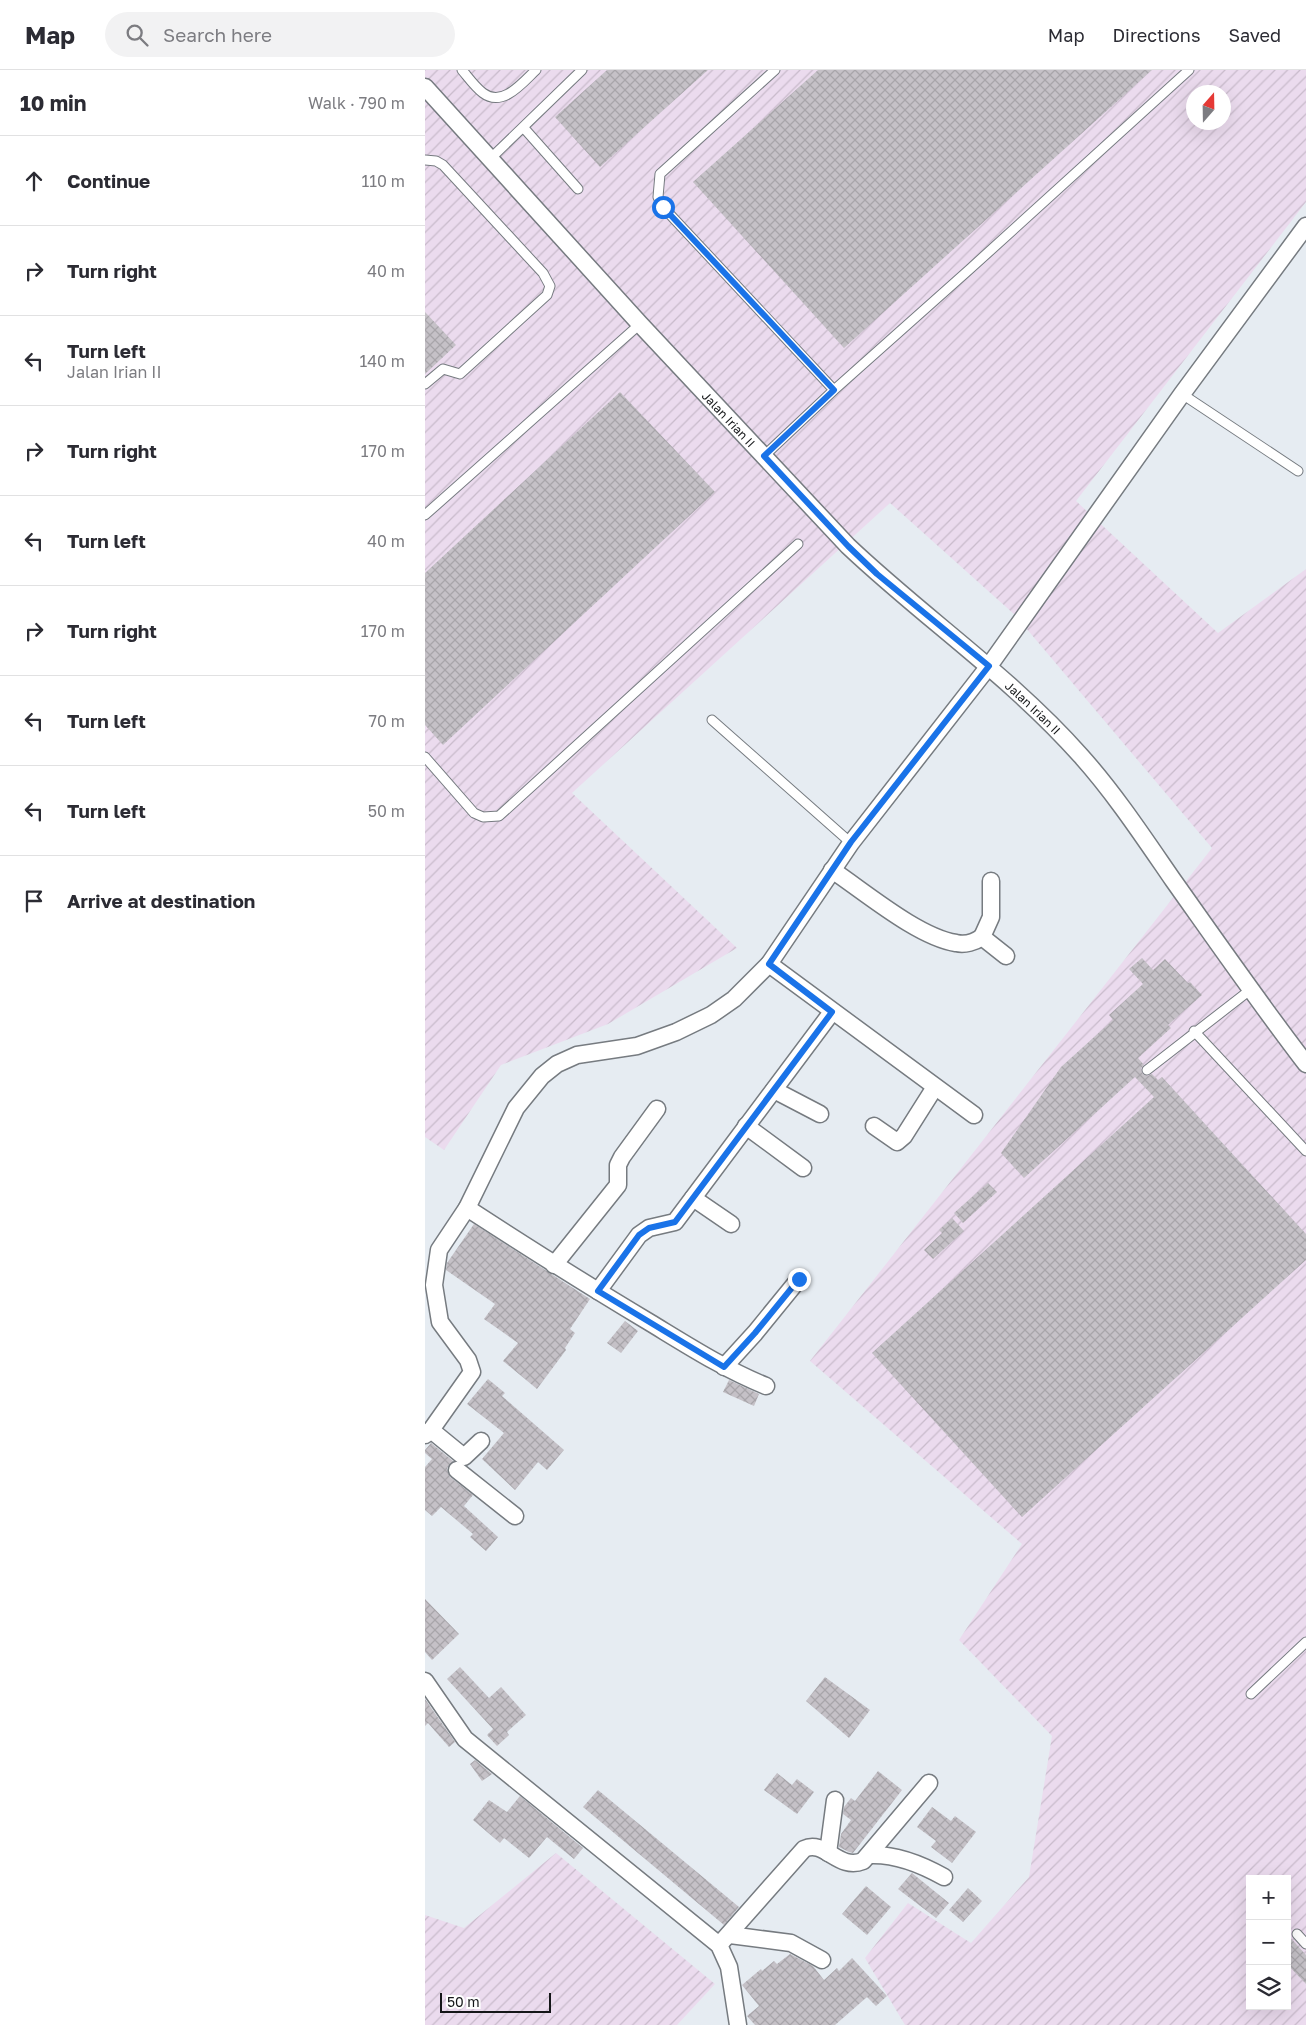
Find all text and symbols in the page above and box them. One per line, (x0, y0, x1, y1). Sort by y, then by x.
search box (105, 12, 455, 57)
text: Map (25, 20, 75, 49)
icon: search (123, 21, 151, 49)
text: Search here (163, 23, 272, 46)
text: Map (1048, 24, 1084, 46)
text: Directions (1112, 24, 1200, 46)
text: Saved (1228, 24, 1281, 46)
north arrow (1186, 85, 1231, 130)
text: 10 min (20, 90, 87, 116)
text: Walk · 790 m (308, 93, 405, 113)
icon: ahead (20, 167, 48, 195)
text: Continue (67, 169, 150, 192)
text: 110 m (361, 171, 405, 191)
route start (652, 196, 675, 219)
icon: right (20, 257, 48, 285)
text: Turn right (67, 259, 157, 282)
text: 40 m (367, 261, 405, 281)
text: Turn left (67, 339, 146, 362)
icon: left (20, 347, 48, 375)
text: 140 m (359, 351, 405, 371)
text: Jalan Irian II (67, 362, 161, 382)
street label: Jalan Irian II (699, 388, 759, 450)
icon: right (20, 437, 48, 465)
text: Turn right (67, 439, 157, 462)
text: 170 m (361, 441, 405, 461)
icon: left (20, 527, 48, 555)
text: Turn left (67, 529, 146, 552)
text: 40 m (367, 531, 405, 551)
icon: right (20, 617, 48, 645)
text: Turn right (67, 619, 157, 642)
text: 170 m (361, 621, 405, 641)
street label: Jalan Irian II (1002, 678, 1064, 737)
icon: left (20, 707, 48, 735)
text: Turn left (67, 709, 146, 732)
text: 70 m (368, 711, 405, 731)
icon: left (20, 797, 48, 825)
text: Turn left (67, 799, 146, 822)
text: 50 m (368, 801, 405, 821)
icon: arrive (20, 887, 48, 915)
text: Arrive at destination (67, 889, 255, 912)
route end (788, 1268, 811, 1291)
map controls (1246, 1875, 1291, 2010)
button: + (1246, 1875, 1291, 1920)
button: − (1246, 1920, 1291, 1965)
button: layers (1246, 1965, 1291, 2010)
scale bar (440, 1990, 551, 2013)
text: 50 m (447, 1993, 480, 2010)

